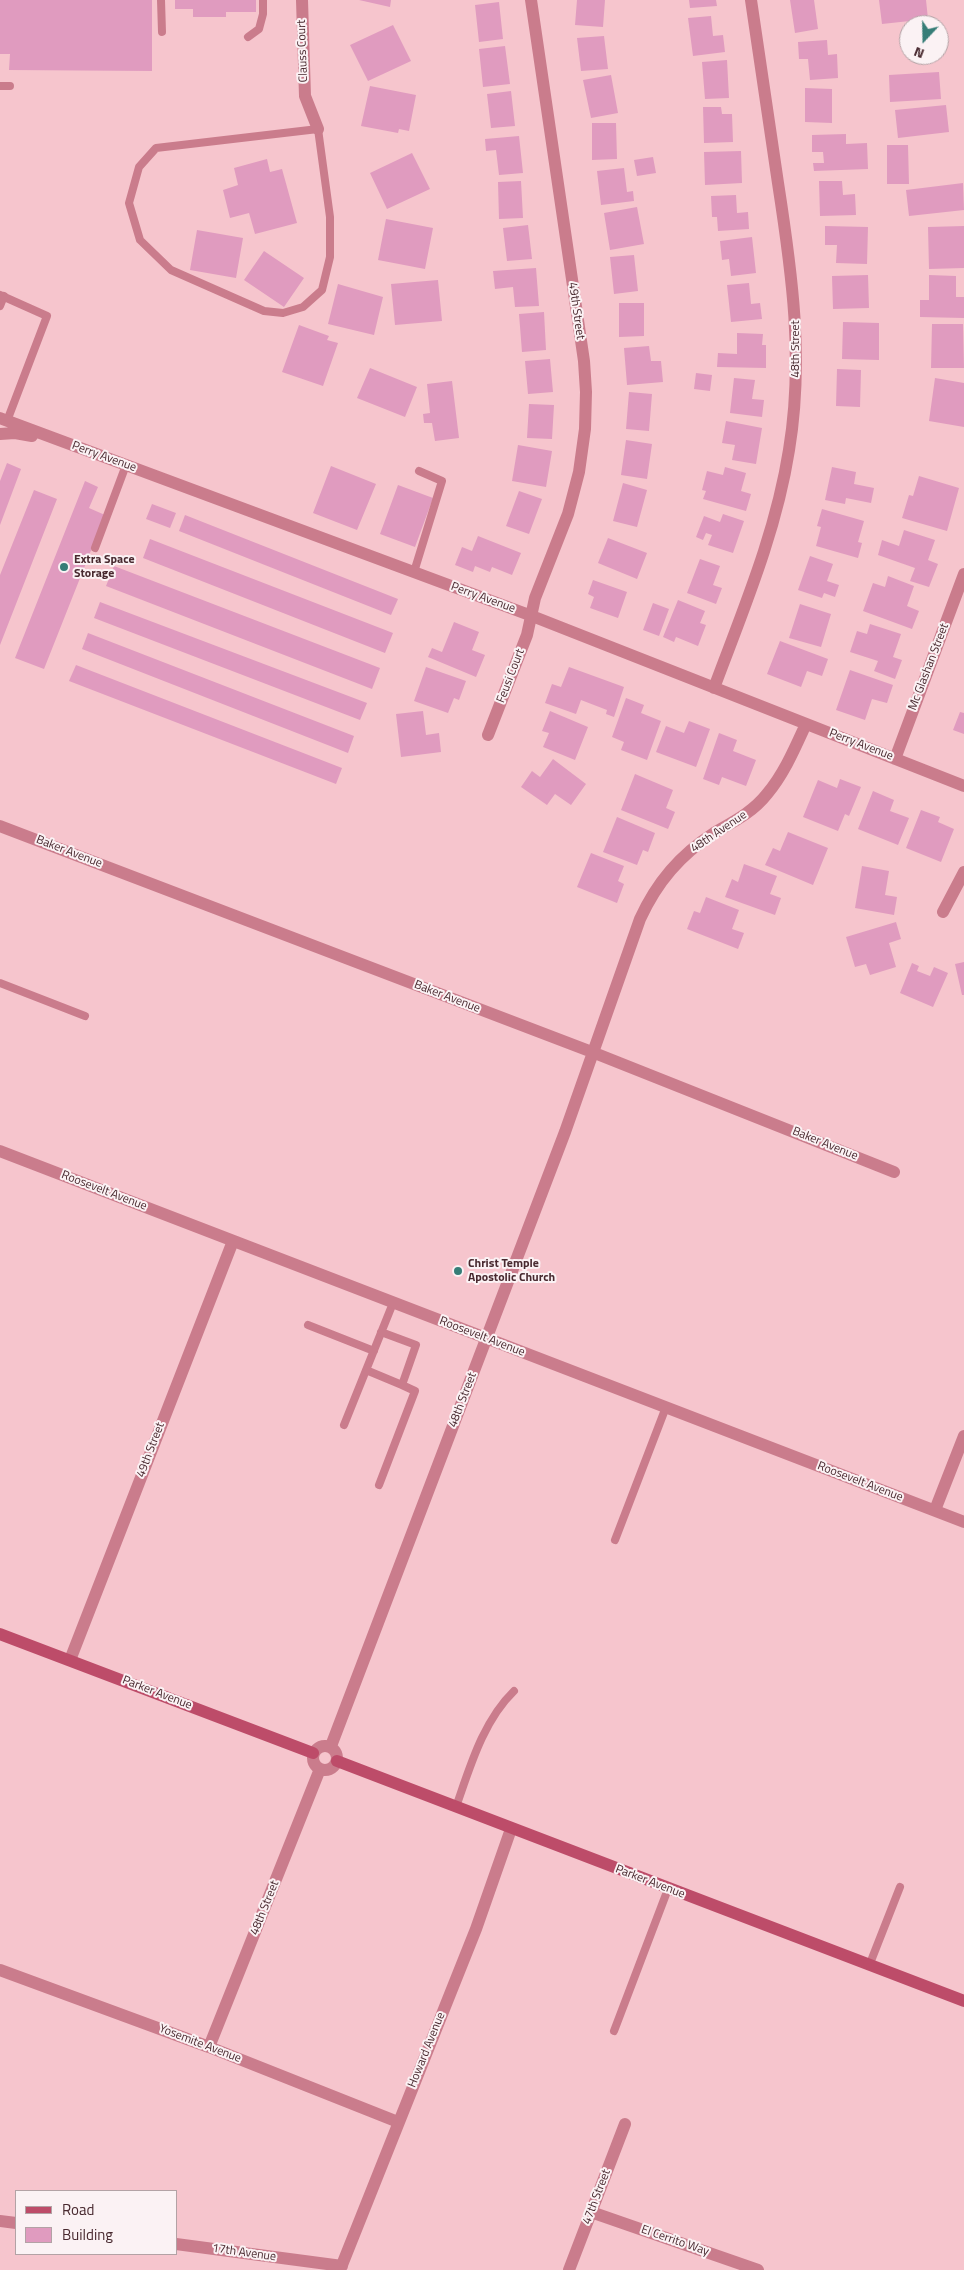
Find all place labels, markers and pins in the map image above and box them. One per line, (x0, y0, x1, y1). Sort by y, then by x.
place label: Extra Space Storage (74, 553, 135, 581)
marker: Extra Space Storage (58, 561, 70, 573)
place label: Christ Temple Apostolic Church (468, 1257, 555, 1285)
marker: Christ Temple Apostolic Church (452, 1265, 464, 1277)

